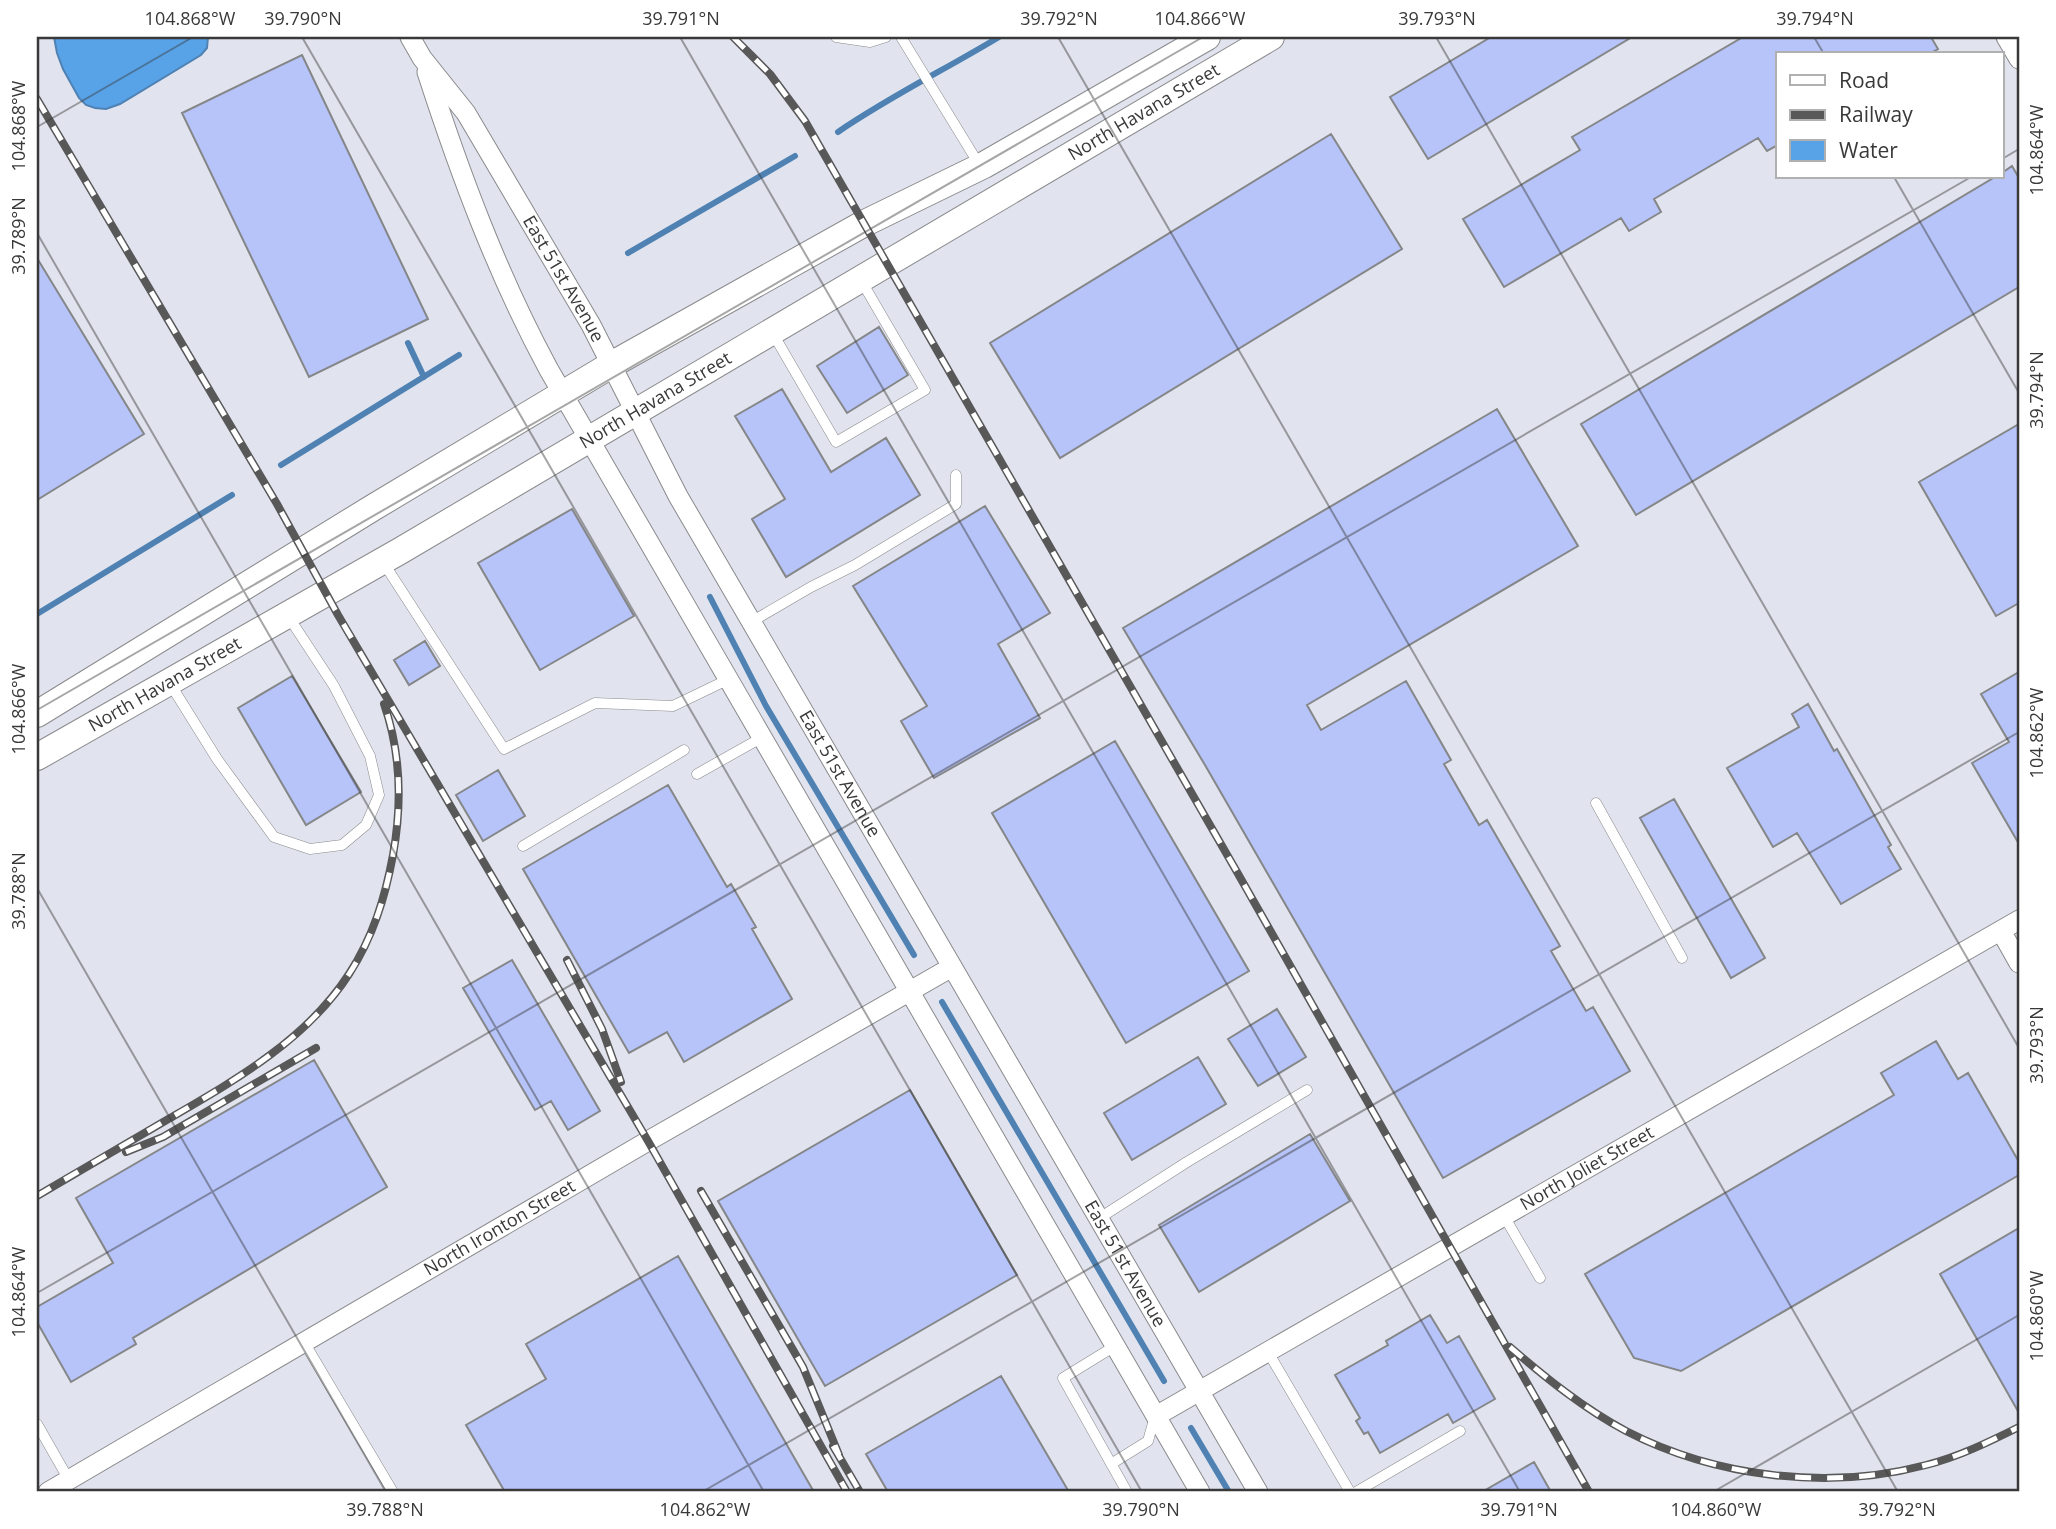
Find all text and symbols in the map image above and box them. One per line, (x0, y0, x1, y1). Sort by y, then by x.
text: 104.868°W (145, 6, 236, 30)
text: 39.790°N (264, 6, 342, 30)
text: 39.791°N (642, 6, 720, 30)
text: 39.792°N (1020, 6, 1098, 30)
text: 104.866°W (1155, 6, 1246, 30)
text: 39.793°N (1398, 6, 1476, 30)
text: 39.794°N (1776, 6, 1854, 30)
legend (1776, 52, 2004, 178)
street label: North Havana Street (1063, 57, 1224, 165)
text: Road (1839, 66, 1889, 94)
text: 104.868°W (6, 80, 30, 171)
text: Railway (1839, 100, 1913, 128)
text: 104.864°W (2024, 104, 2048, 195)
text: Water (1839, 136, 1898, 164)
text: 39.789°N (6, 197, 30, 275)
street label: East 51st Avenue (518, 211, 611, 346)
street label: North Havana Street (575, 345, 735, 453)
text: 39.794°N (2024, 351, 2048, 429)
street label: North Havana Street (84, 631, 245, 737)
text: 104.866°W (6, 663, 30, 754)
text: 104.862°W (2024, 687, 2048, 778)
street label: East 51st Avenue (794, 706, 887, 841)
text: 39.788°N (6, 852, 30, 930)
text: 39.793°N (2024, 1006, 2048, 1084)
street label: North Joliet Street (1515, 1120, 1657, 1215)
street label: North Ironton Street (419, 1173, 579, 1281)
street label: East 51st Avenue (1080, 1196, 1172, 1331)
text: 104.864°W (6, 1246, 30, 1337)
text: 104.860°W (2024, 1270, 2048, 1361)
text: 39.788°N (346, 1497, 424, 1521)
text: 104.862°W (660, 1497, 751, 1521)
text: 39.790°N (1102, 1497, 1180, 1521)
text: 39.791°N (1480, 1497, 1558, 1521)
text: 104.860°W (1671, 1497, 1762, 1521)
text: 39.792°N (1858, 1497, 1936, 1521)

